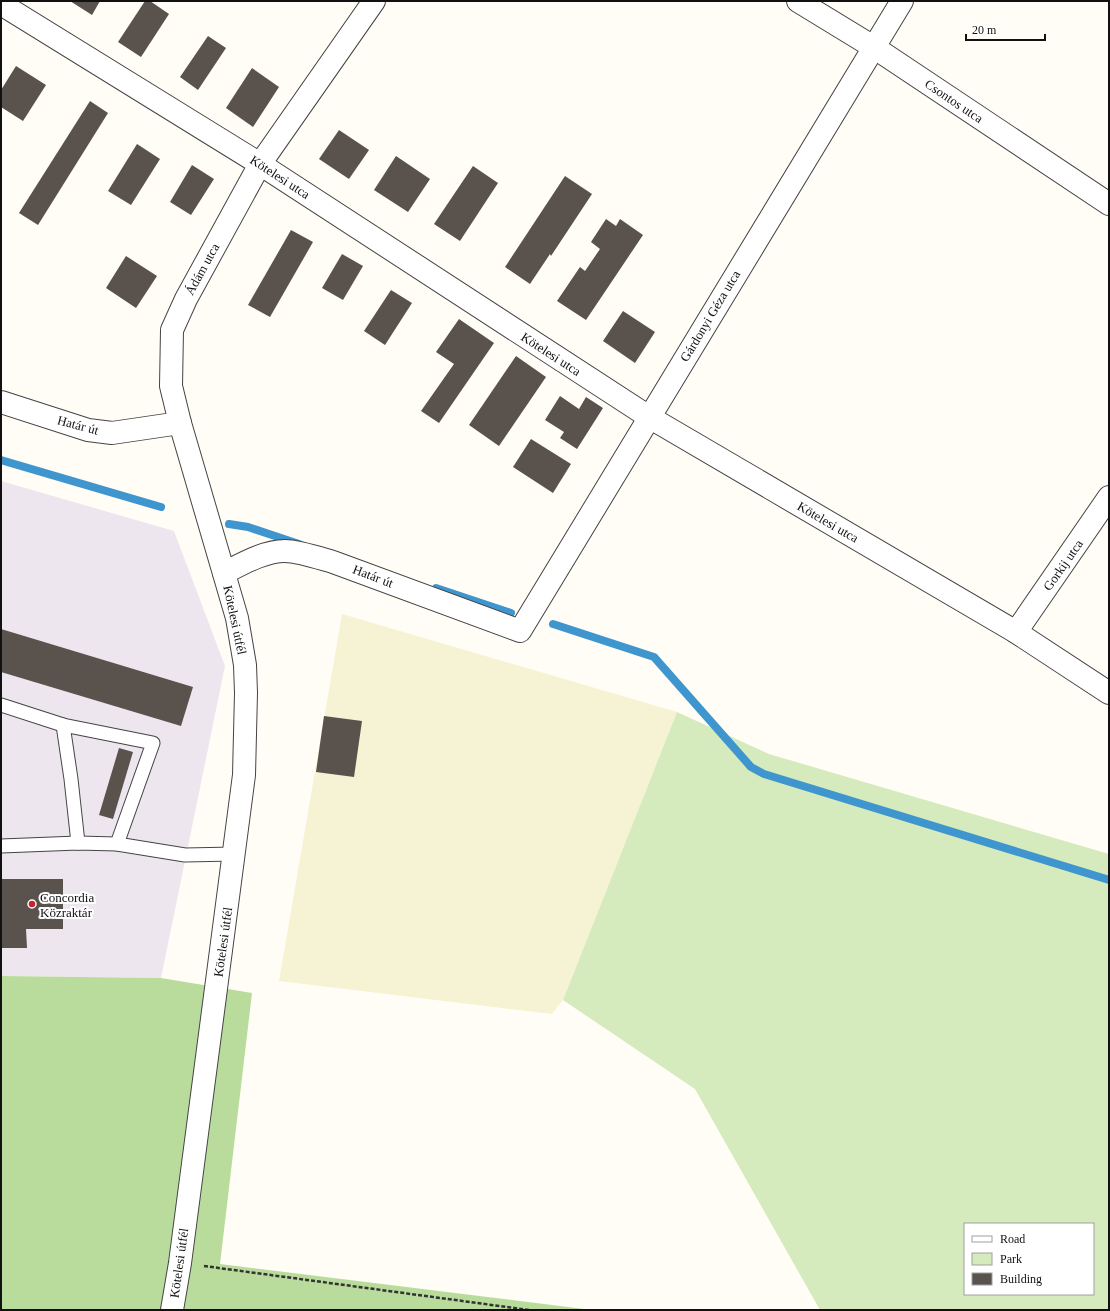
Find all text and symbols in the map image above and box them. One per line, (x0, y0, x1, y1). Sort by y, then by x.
scale bar (966, 16, 1045, 42)
text: 20 m (972, 23, 997, 37)
street label: Csontos utca (922, 76, 986, 126)
street label: Kötelesi utca (247, 152, 313, 202)
street label: Ádám utca (182, 240, 222, 297)
street label: Gárdonyi Géza utca (677, 267, 743, 364)
street label: Kötelesi utca (518, 329, 584, 379)
street label: Határ út (56, 412, 101, 438)
street label: Kötelesi utca (795, 498, 861, 546)
street label: Gorkij utca (1040, 536, 1086, 593)
street label: Határ út (351, 561, 396, 591)
street label: Kötelesi útfél (220, 584, 250, 656)
place label: Concordia Közraktár (40, 890, 94, 920)
marker: Concordia Közraktár (27, 899, 37, 909)
street label: Kötelesi útfél (211, 906, 235, 978)
legend (964, 1223, 1094, 1295)
street label: Kötelesi útfél (167, 1227, 191, 1299)
text: Road (1000, 1232, 1025, 1246)
text: Park (1000, 1252, 1022, 1266)
text: Building (1000, 1272, 1042, 1286)

